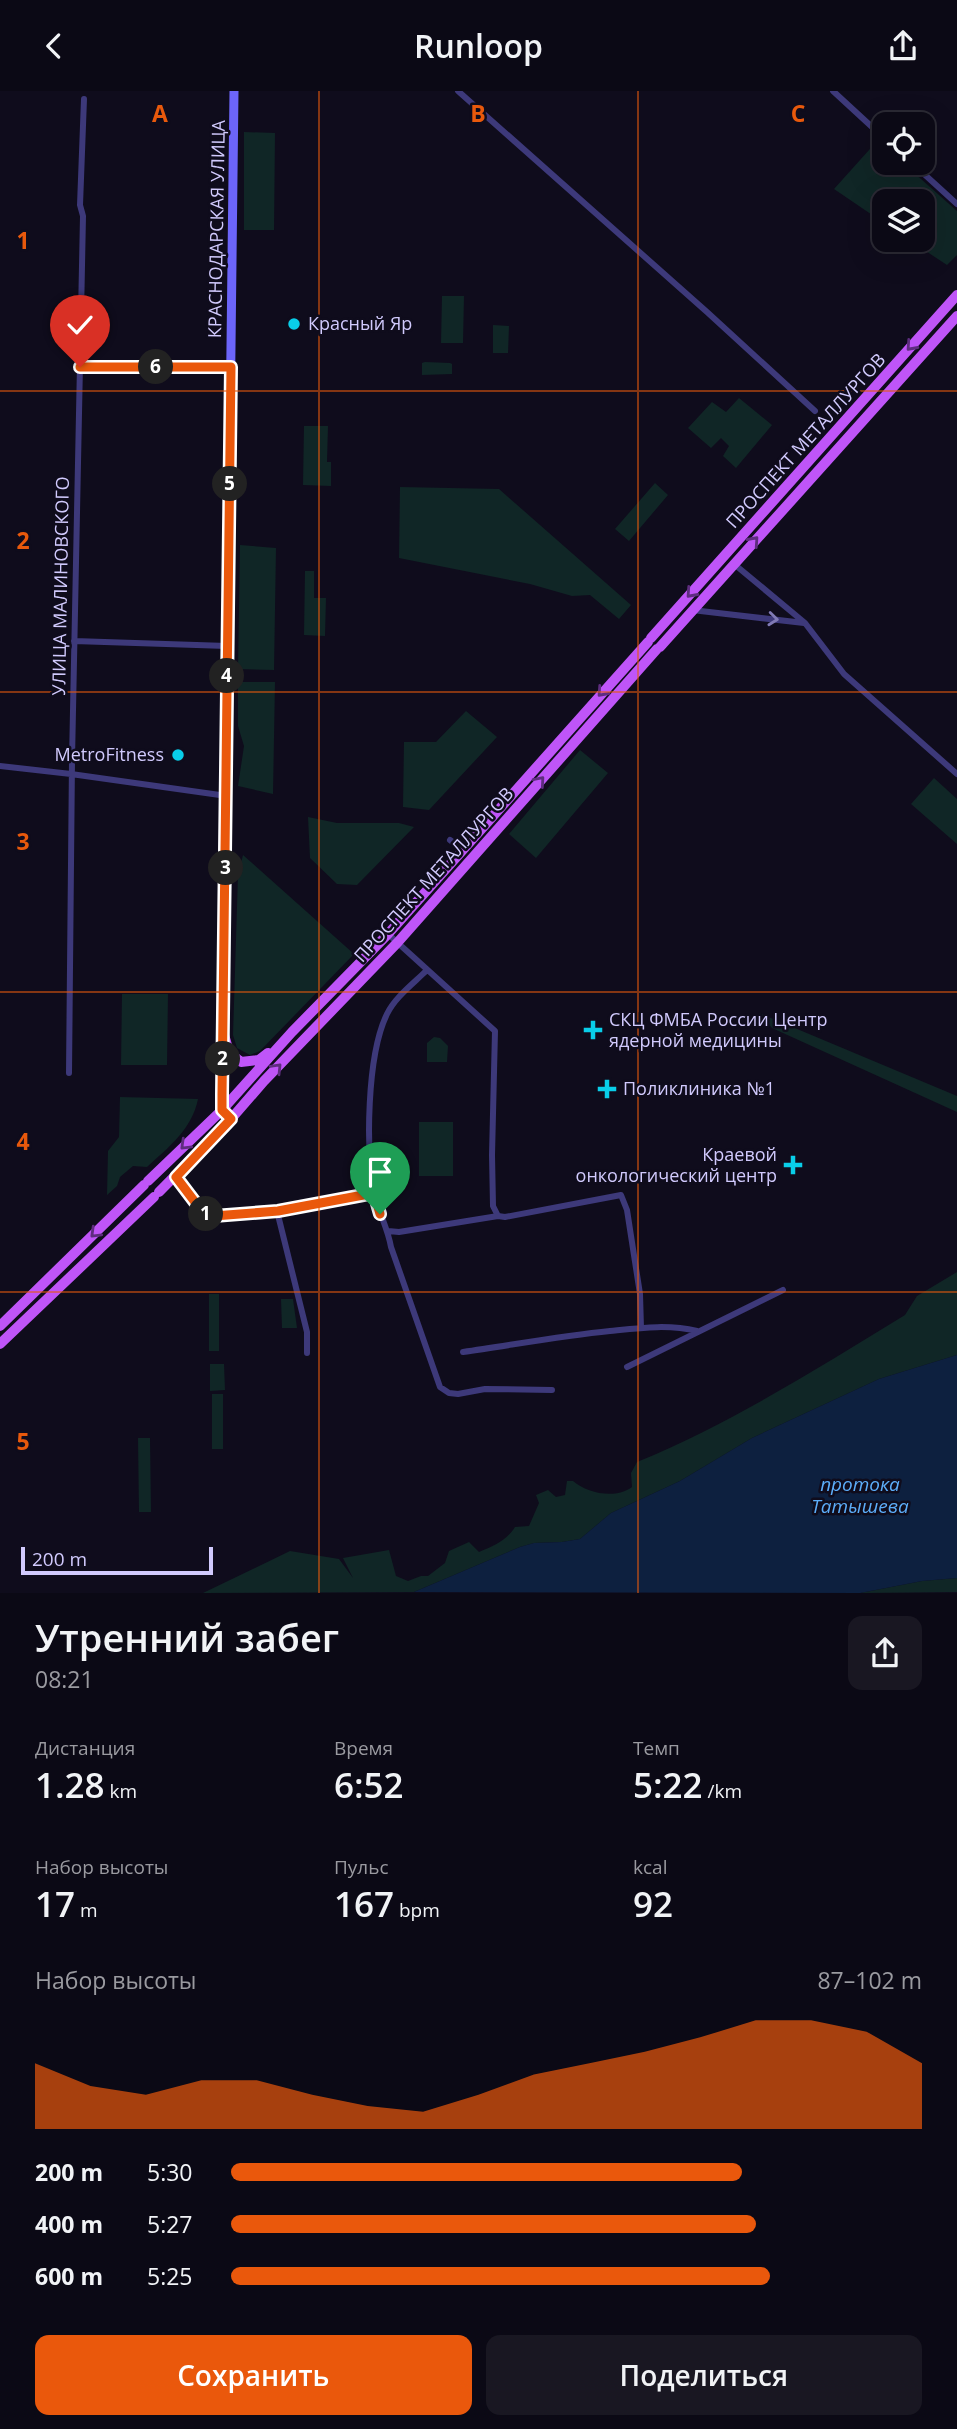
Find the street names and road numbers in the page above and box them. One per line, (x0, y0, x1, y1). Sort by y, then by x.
street label: КРАСНОДАРСКАЯ УЛИЦА (202, 119, 230, 338)
street label: ПРОСПЕКТ МЕТАЛЛУРГОВ (720, 348, 890, 533)
street label: УЛИЦА МАЛИНОВСКОГО (46, 476, 74, 696)
street label: ПРОСПЕКТ МЕТАЛЛУРГОВ (348, 782, 518, 967)

